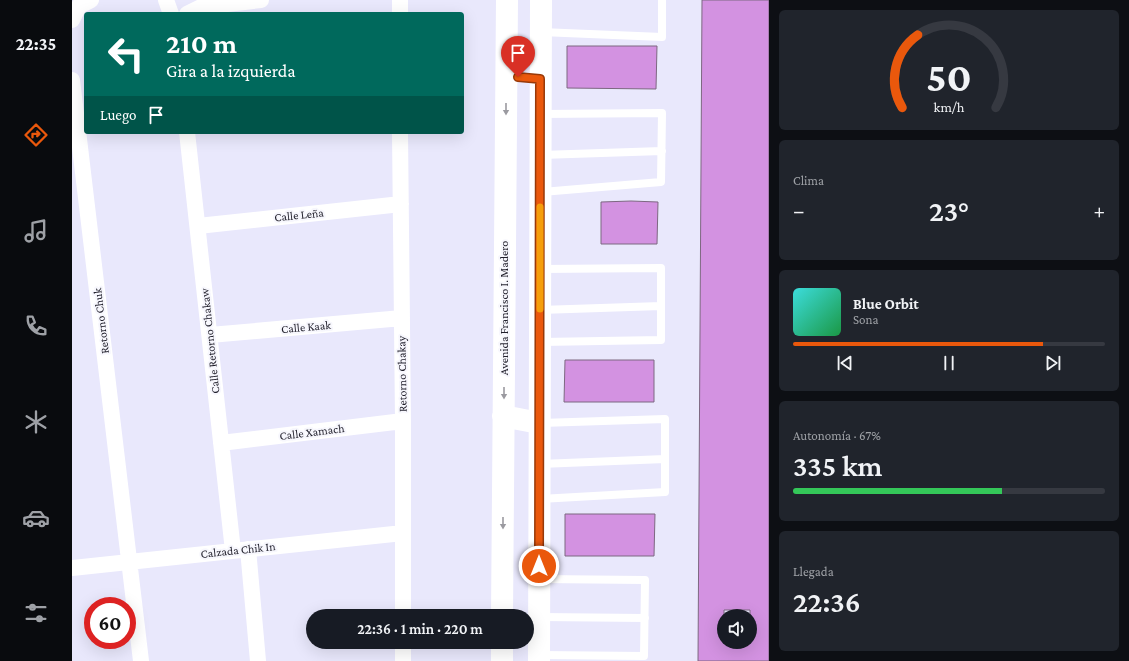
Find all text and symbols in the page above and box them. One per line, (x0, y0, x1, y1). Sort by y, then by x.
icon: left (100, 28, 152, 80)
text: 210 m (166, 28, 237, 59)
text: 22:35 (16, 34, 56, 54)
pin (501, 36, 535, 77)
icon: arrive (507, 42, 529, 64)
text: 50 (926, 54, 972, 100)
text: Gira a la izquierda (166, 61, 296, 81)
text: km/h (934, 99, 965, 115)
one-way arrow (503, 103, 509, 116)
icon: arrive (145, 104, 167, 126)
text: Luego (100, 107, 137, 123)
icon: directions (22, 121, 50, 149)
text: Clima (793, 173, 824, 188)
text: 23° (929, 194, 969, 227)
text: − (793, 198, 805, 223)
text: + (1093, 198, 1105, 223)
street label: Calle Leña (274, 205, 325, 225)
icon: music (22, 217, 50, 245)
street label: Avenida Francisco I. Madero (497, 241, 511, 375)
street label: Retorno Chuk (90, 287, 112, 355)
street label: Calle Retorno Chakaw (197, 287, 223, 394)
text: Blue Orbit (853, 296, 919, 312)
icon: phone (22, 312, 50, 340)
text: Sona (853, 312, 879, 327)
street label: Calle Kaak (280, 318, 332, 336)
street label: Retorno Chakay (394, 335, 410, 412)
icon: previous (834, 352, 856, 374)
icon: pause (938, 352, 960, 374)
icon: next (1042, 352, 1064, 374)
one-way arrow (501, 387, 507, 400)
icon: climate (22, 408, 50, 436)
street label: Calle Xamach (279, 421, 346, 443)
text: Autonomía · 67% (793, 428, 881, 443)
text: 335 km (793, 449, 882, 482)
icon: car (22, 504, 50, 532)
one-way arrow (500, 517, 506, 530)
street label: Calzada Chik In (200, 539, 277, 561)
position arrow (518, 545, 560, 587)
text: Llegada (793, 564, 834, 579)
text: 22:36 (793, 585, 861, 618)
speed limit sign: 60 (84, 597, 136, 649)
icon: filters (22, 599, 50, 627)
map controls (717, 609, 757, 649)
button: sound (717, 609, 757, 649)
text: 22:36 · 1 min · 220 m (357, 621, 483, 637)

